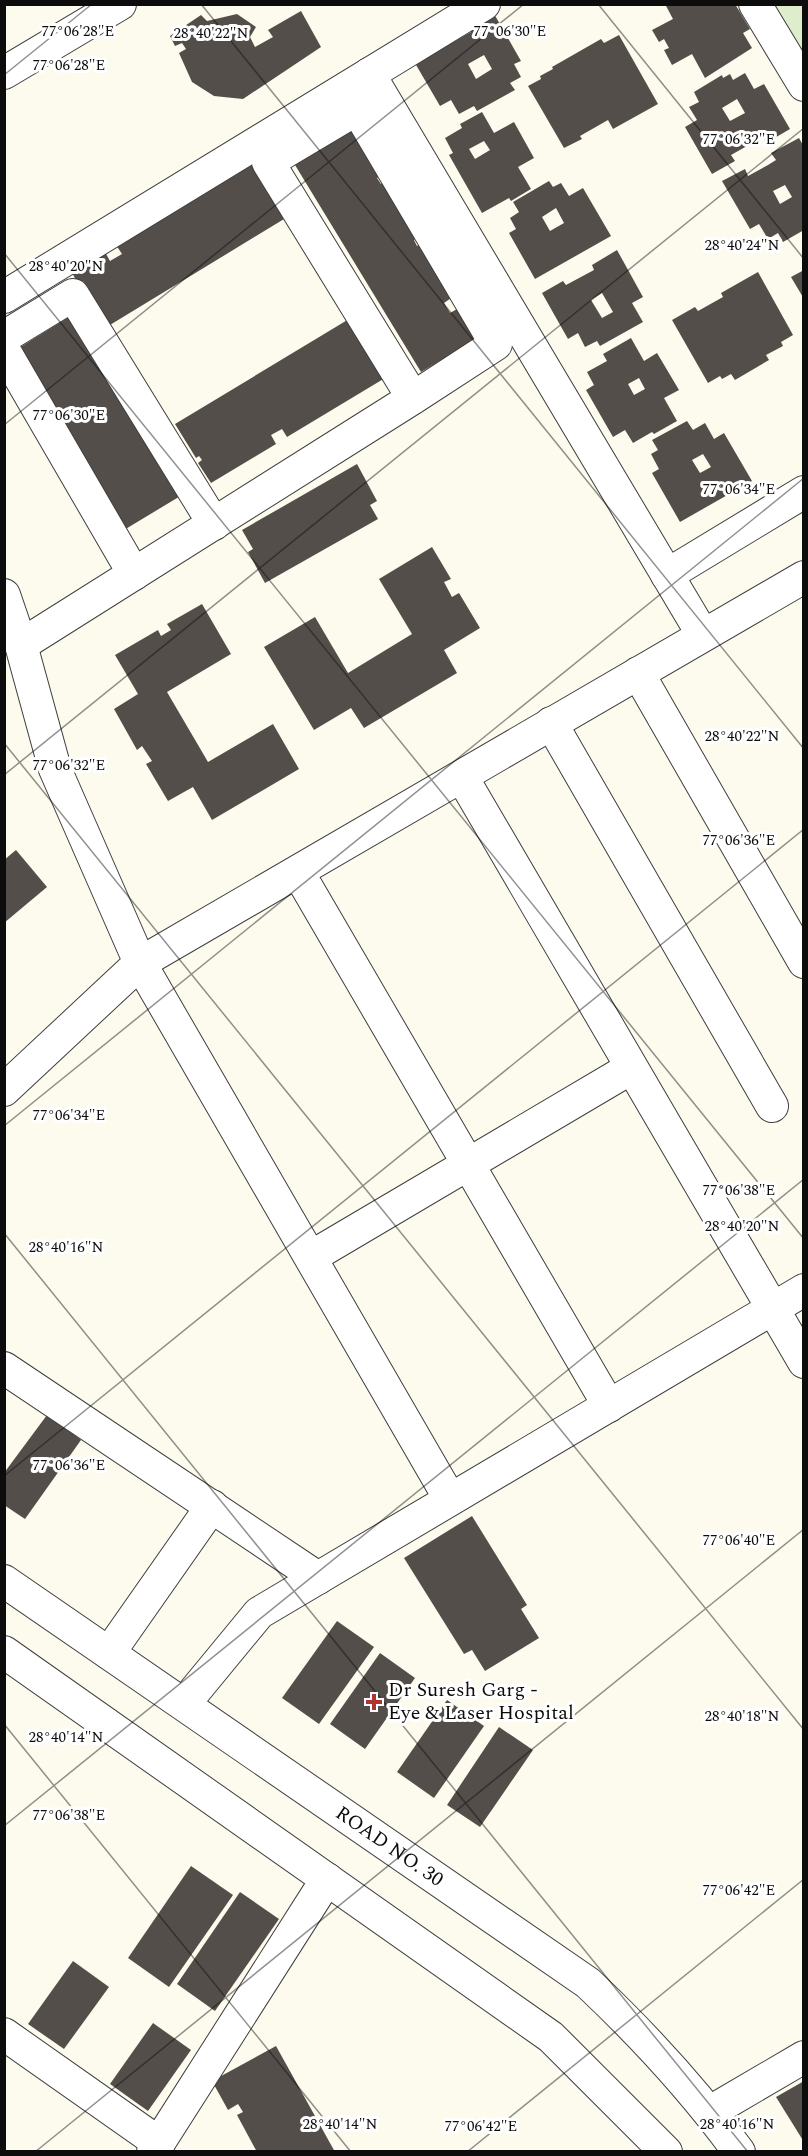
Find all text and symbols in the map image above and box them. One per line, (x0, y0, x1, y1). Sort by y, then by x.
text: 77°06'28"E (42, 20, 114, 43)
text: 77°06'30"E (474, 20, 546, 43)
text: 28°40'22"N (174, 22, 249, 45)
text: 77°06'28"E (33, 54, 105, 77)
text: 77°06'32"E (703, 128, 775, 151)
text: 28°40'24"N (705, 234, 780, 257)
text: 28°40'20"N (29, 255, 104, 278)
text: 77°06'30"E (33, 404, 105, 427)
text: 77°06'34"E (703, 478, 775, 501)
text: 28°40'22"N (705, 725, 780, 748)
text: 77°06'32"E (33, 754, 105, 777)
text: 77°06'36"E (703, 829, 775, 852)
text: 77°06'34"E (33, 1104, 105, 1127)
text: 77°06'38"E (703, 1179, 775, 1202)
text: 28°40'20"N (705, 1215, 780, 1238)
text: 28°40'16"N (29, 1236, 104, 1259)
text: 77°06'36"E (33, 1454, 105, 1477)
text: 77°06'40"E (703, 1529, 775, 1552)
place label: Dr Suresh Garg - Eye & Laser Hospital (388, 1675, 574, 1728)
marker: Dr Suresh Garg - Eye & Laser Hospital (365, 1693, 383, 1711)
text: 28°40'18"N (705, 1705, 780, 1728)
text: 28°40'14"N (29, 1726, 104, 1749)
street label: ROAD NO. 30 (329, 1798, 450, 1894)
text: 77°06'38"E (33, 1804, 105, 1827)
text: 77°06'42"E (703, 1879, 775, 1902)
text: 28°40'14"N (303, 2113, 378, 2136)
text: 28°40'16"N (700, 2113, 775, 2136)
text: 77°06'42"E (445, 2115, 517, 2138)

